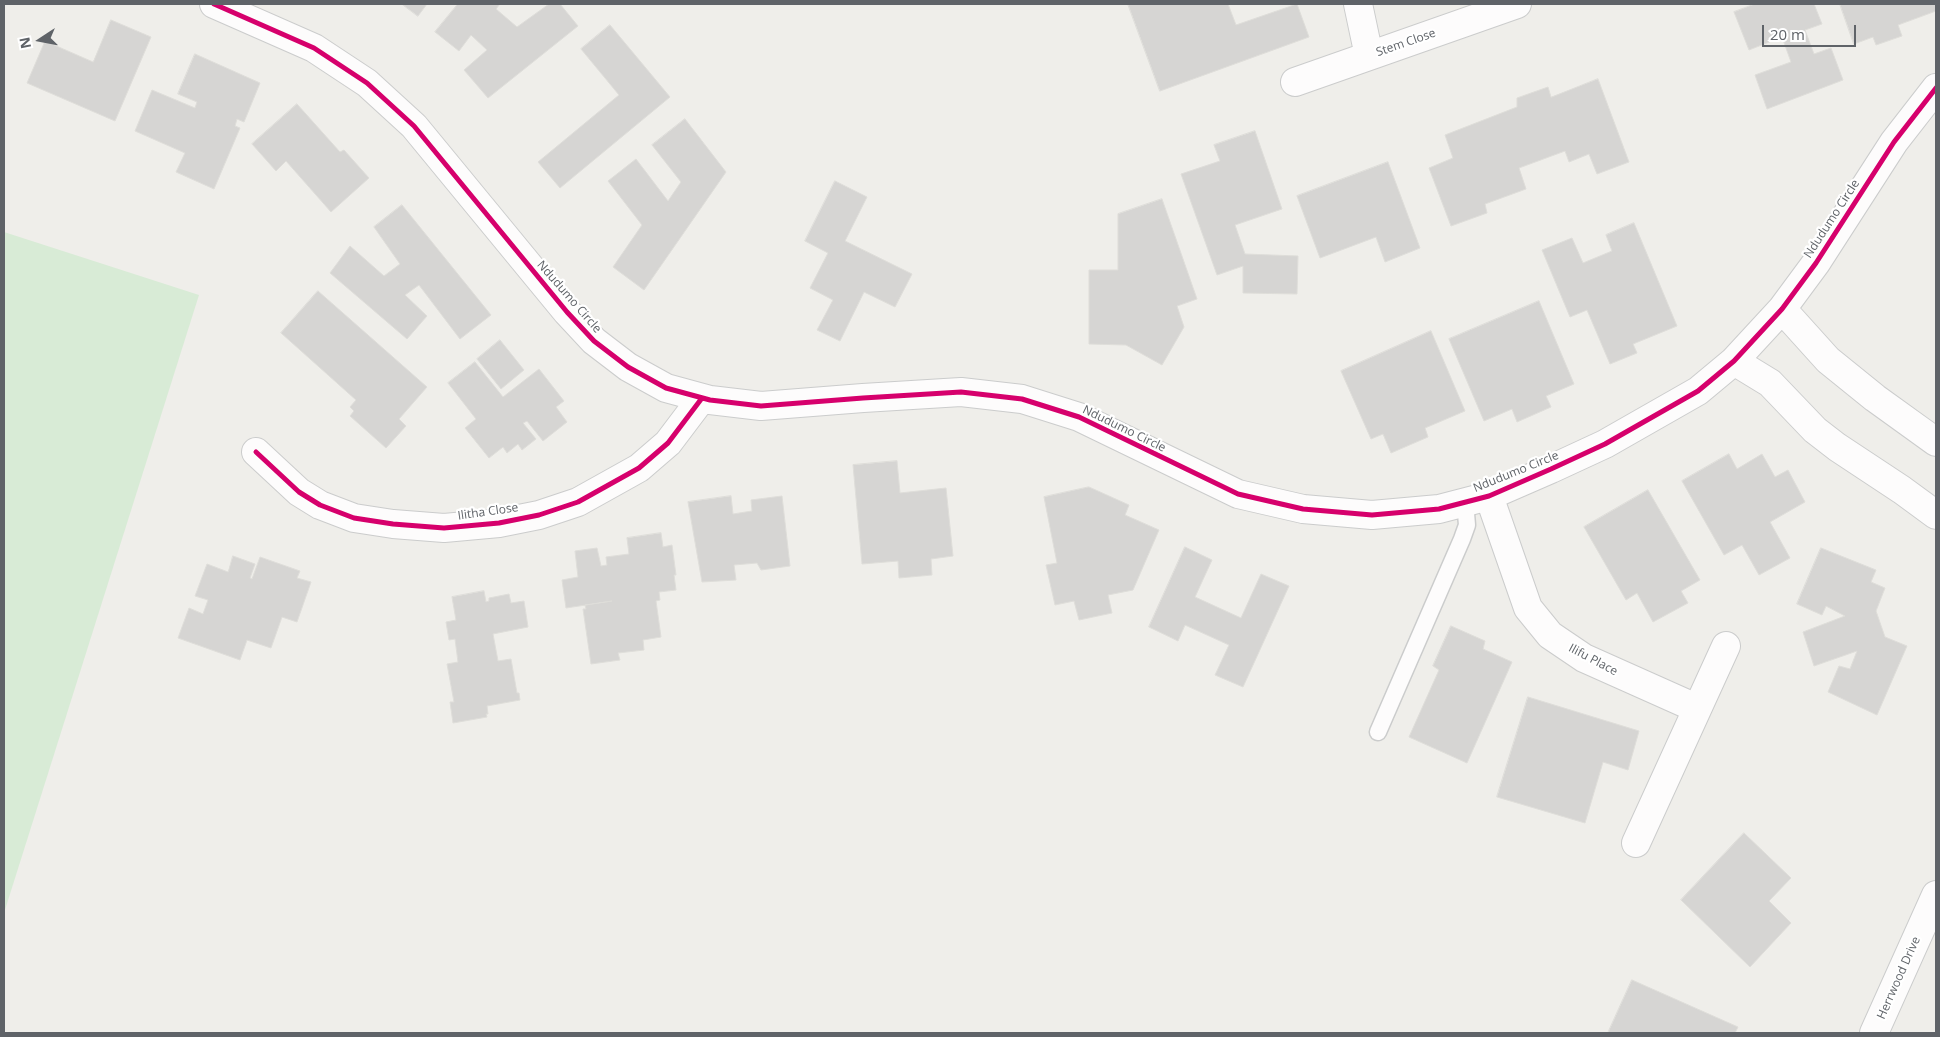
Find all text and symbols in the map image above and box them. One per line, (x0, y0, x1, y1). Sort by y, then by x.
north arrow (15, 15, 65, 65)
scale bar (1765, 15, 1859, 47)
text: 20 m (1770, 24, 1805, 44)
street label: Stem Close (1374, 26, 1438, 60)
text: N (14, 36, 35, 50)
street label: Ndudumo Circle (1801, 177, 1863, 261)
street label: Ndudumo Circle (534, 258, 604, 336)
street label: Ndudumo Circle (1080, 403, 1168, 455)
street label: Ndudumo Circle (1471, 448, 1561, 496)
street label: Ilitha Close (457, 501, 519, 523)
street label: Ilifu Place (1566, 641, 1620, 679)
street label: Herrwood Drive (1874, 934, 1924, 1022)

